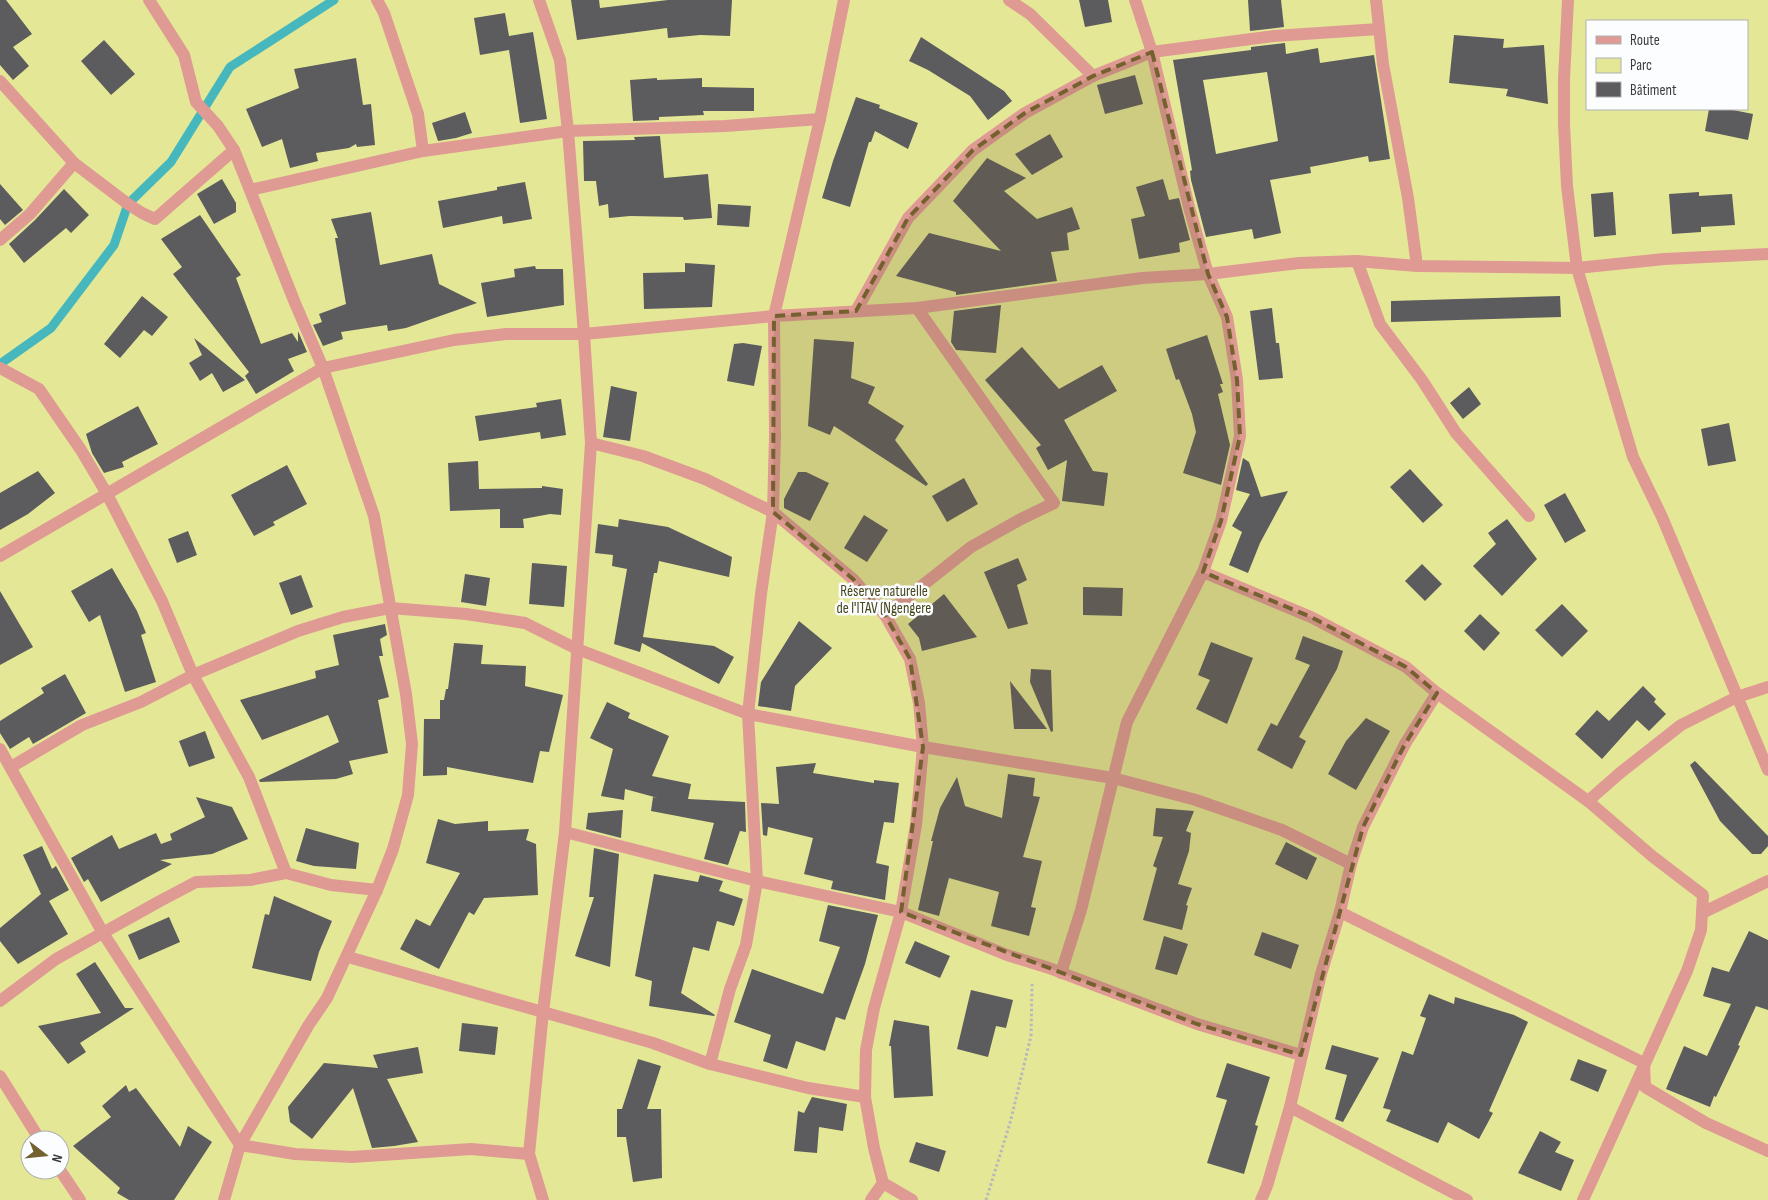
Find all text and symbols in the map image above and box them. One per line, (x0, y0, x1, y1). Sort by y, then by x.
legend (1586, 20, 1748, 110)
text: Route (1630, 31, 1660, 50)
text: Parc (1630, 56, 1652, 75)
text: Bâtiment (1630, 81, 1677, 100)
park label: Réserve naturelle de l'ITAV (Ngengere (837, 582, 931, 618)
north arrow (20, 1130, 70, 1180)
text: N (48, 1153, 66, 1164)

